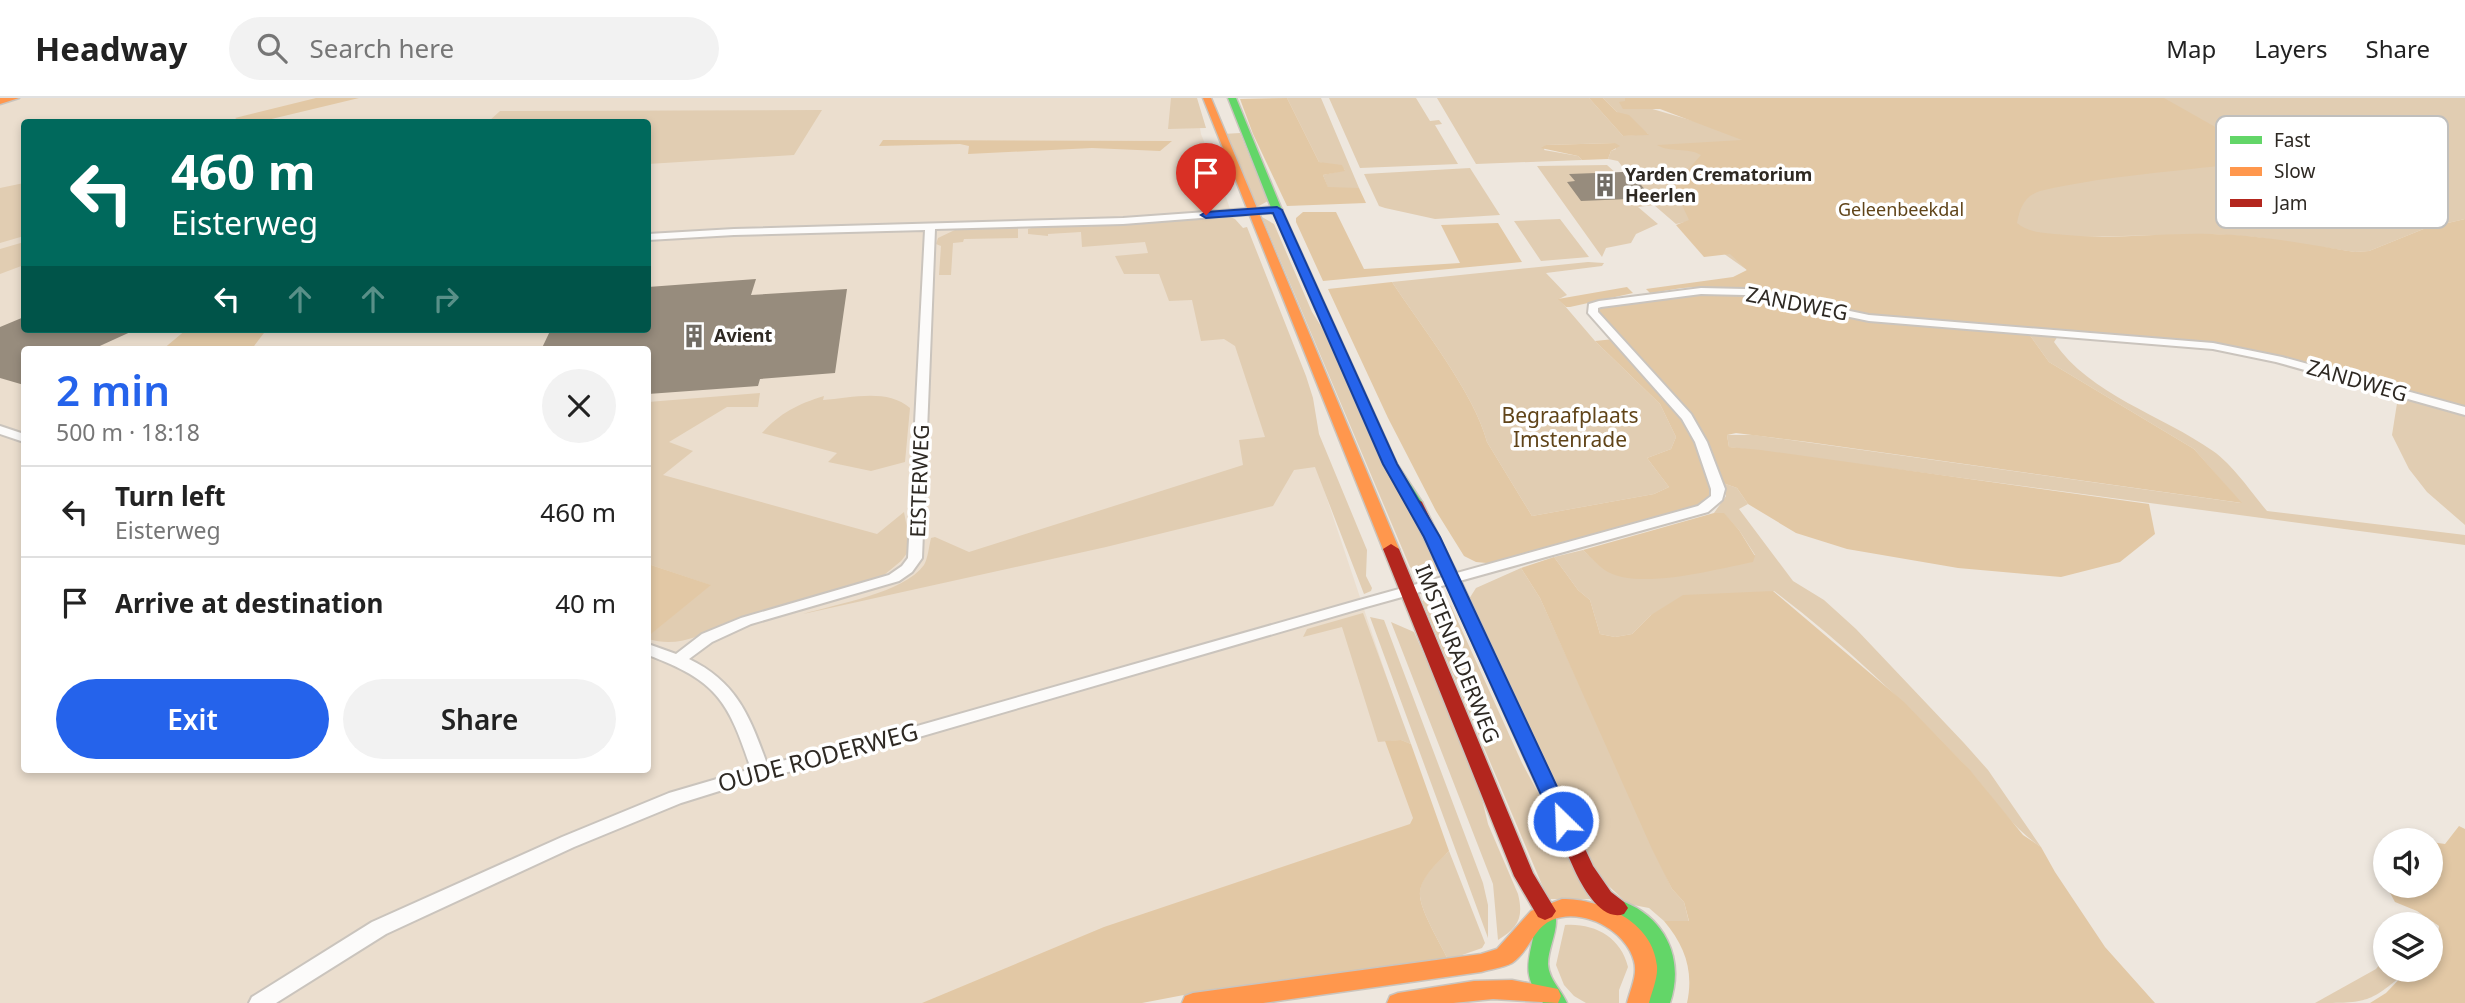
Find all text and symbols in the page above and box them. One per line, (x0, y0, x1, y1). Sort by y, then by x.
search box (229, 17, 719, 80)
text: Headway (35, 26, 187, 71)
icon: search (253, 29, 291, 67)
text: Search here (309, 30, 454, 66)
text: Map (2166, 32, 2216, 65)
text: Layers (2254, 32, 2328, 65)
text: Share (2366, 32, 2430, 65)
legend (2216, 116, 2448, 228)
text: Fast (2274, 127, 2311, 153)
text: 460 m (171, 138, 316, 204)
pin (1176, 143, 1236, 215)
icon: left (56, 147, 147, 238)
icon: arrive (1187, 154, 1225, 192)
text: Slow (2274, 158, 2315, 184)
place label: Yarden Crematorium Heerlen (1625, 162, 1812, 207)
building icon: Yarden Crematorium Heerlen (1591, 171, 1619, 199)
text: Jam (2272, 190, 2308, 216)
park label: Geleenbeekdal (1838, 197, 1964, 221)
text: Eisterweg (171, 201, 318, 244)
street label: ZANDWEG (1744, 279, 1850, 327)
icon: left (208, 280, 246, 318)
icon: ahead (281, 280, 319, 318)
icon: ahead (354, 280, 392, 318)
icon: right (427, 280, 465, 318)
building icon: Avient (680, 322, 708, 350)
place label: Avient (714, 323, 773, 347)
street label: ZANDWEG (2304, 352, 2411, 408)
text: 2 min (56, 361, 170, 418)
button: close (542, 369, 616, 443)
park label: Begraafplaats Imstenrade (1502, 401, 1638, 453)
text: 500 m · 18:18 (56, 416, 200, 448)
street label: EISTERWEG (903, 424, 935, 538)
text: Turn left (115, 478, 226, 514)
icon: left (56, 493, 94, 531)
text: 460 m (540, 494, 616, 530)
text: Eisterweg (115, 514, 221, 546)
street label: IMSTENRADERWEG (1409, 560, 1507, 747)
icon: arrive (56, 584, 94, 622)
text: Arrive at destination (115, 585, 384, 621)
text: 40 m (555, 585, 616, 621)
button: Exit (56, 679, 329, 759)
button: Share (343, 679, 616, 759)
street label: OUDE RODERWEG (714, 714, 921, 799)
position arrow (1526, 784, 1600, 858)
map controls (2373, 828, 2443, 982)
button: sound (2373, 828, 2443, 898)
button: layers (2373, 912, 2443, 982)

